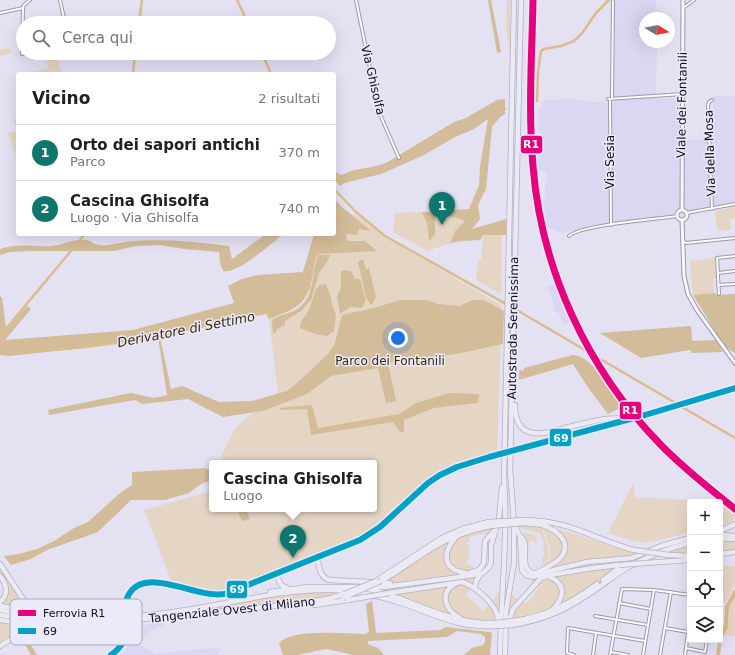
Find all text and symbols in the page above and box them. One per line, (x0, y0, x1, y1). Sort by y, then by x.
north arrow (639, 12, 675, 48)
search box (16, 16, 336, 60)
icon: search (30, 27, 52, 49)
text: Cerca qui (62, 29, 133, 47)
street label: Via Ghisolfa (358, 44, 388, 116)
street label: Viale dei Fontanili (674, 52, 690, 158)
text: Vicino (32, 88, 90, 108)
text: 2 risultati (258, 91, 320, 106)
street label: Via della Mosa (701, 109, 719, 197)
line badge: R1 (520, 135, 543, 154)
street label: Via Sesia (603, 135, 617, 189)
text: Orto dei sapori antichi (70, 136, 260, 154)
text: R1 (523, 138, 539, 151)
text: 1 (40, 145, 50, 160)
text: 370 m (278, 145, 320, 160)
text: Parco (70, 154, 105, 169)
text: Cascina Ghisolfa (70, 192, 209, 210)
pin: 1 (429, 192, 455, 225)
text: 2 (40, 201, 50, 216)
text: 740 m (278, 201, 320, 216)
text: Luogo · Via Ghisolfa (70, 210, 199, 225)
street label: Autostrada Serenissima (505, 257, 521, 399)
water label: Derivatore di Settimo (116, 309, 256, 350)
your location (388, 328, 408, 348)
park label: Parco dei Fontanili (335, 354, 445, 368)
line badge: R1 (619, 401, 642, 420)
text: R1 (622, 404, 638, 417)
line badge: 69 (549, 428, 572, 447)
text: 69 (553, 432, 569, 445)
popup (209, 460, 377, 512)
text: Cascina Ghisolfa (223, 470, 363, 488)
text: Luogo (223, 488, 263, 503)
map controls (687, 499, 723, 643)
button: + (687, 499, 723, 535)
pin: 2 (280, 525, 306, 558)
button: − (687, 535, 723, 571)
button: locate (687, 571, 723, 607)
line badge: 69 (226, 580, 248, 599)
text: 69 (229, 583, 245, 596)
street label: Tangenziale Ovest di Milano (147, 594, 316, 626)
legend (10, 599, 142, 645)
text: Ferrovia R1 (43, 607, 105, 620)
button: layers (687, 607, 723, 643)
text: 69 (43, 625, 57, 638)

